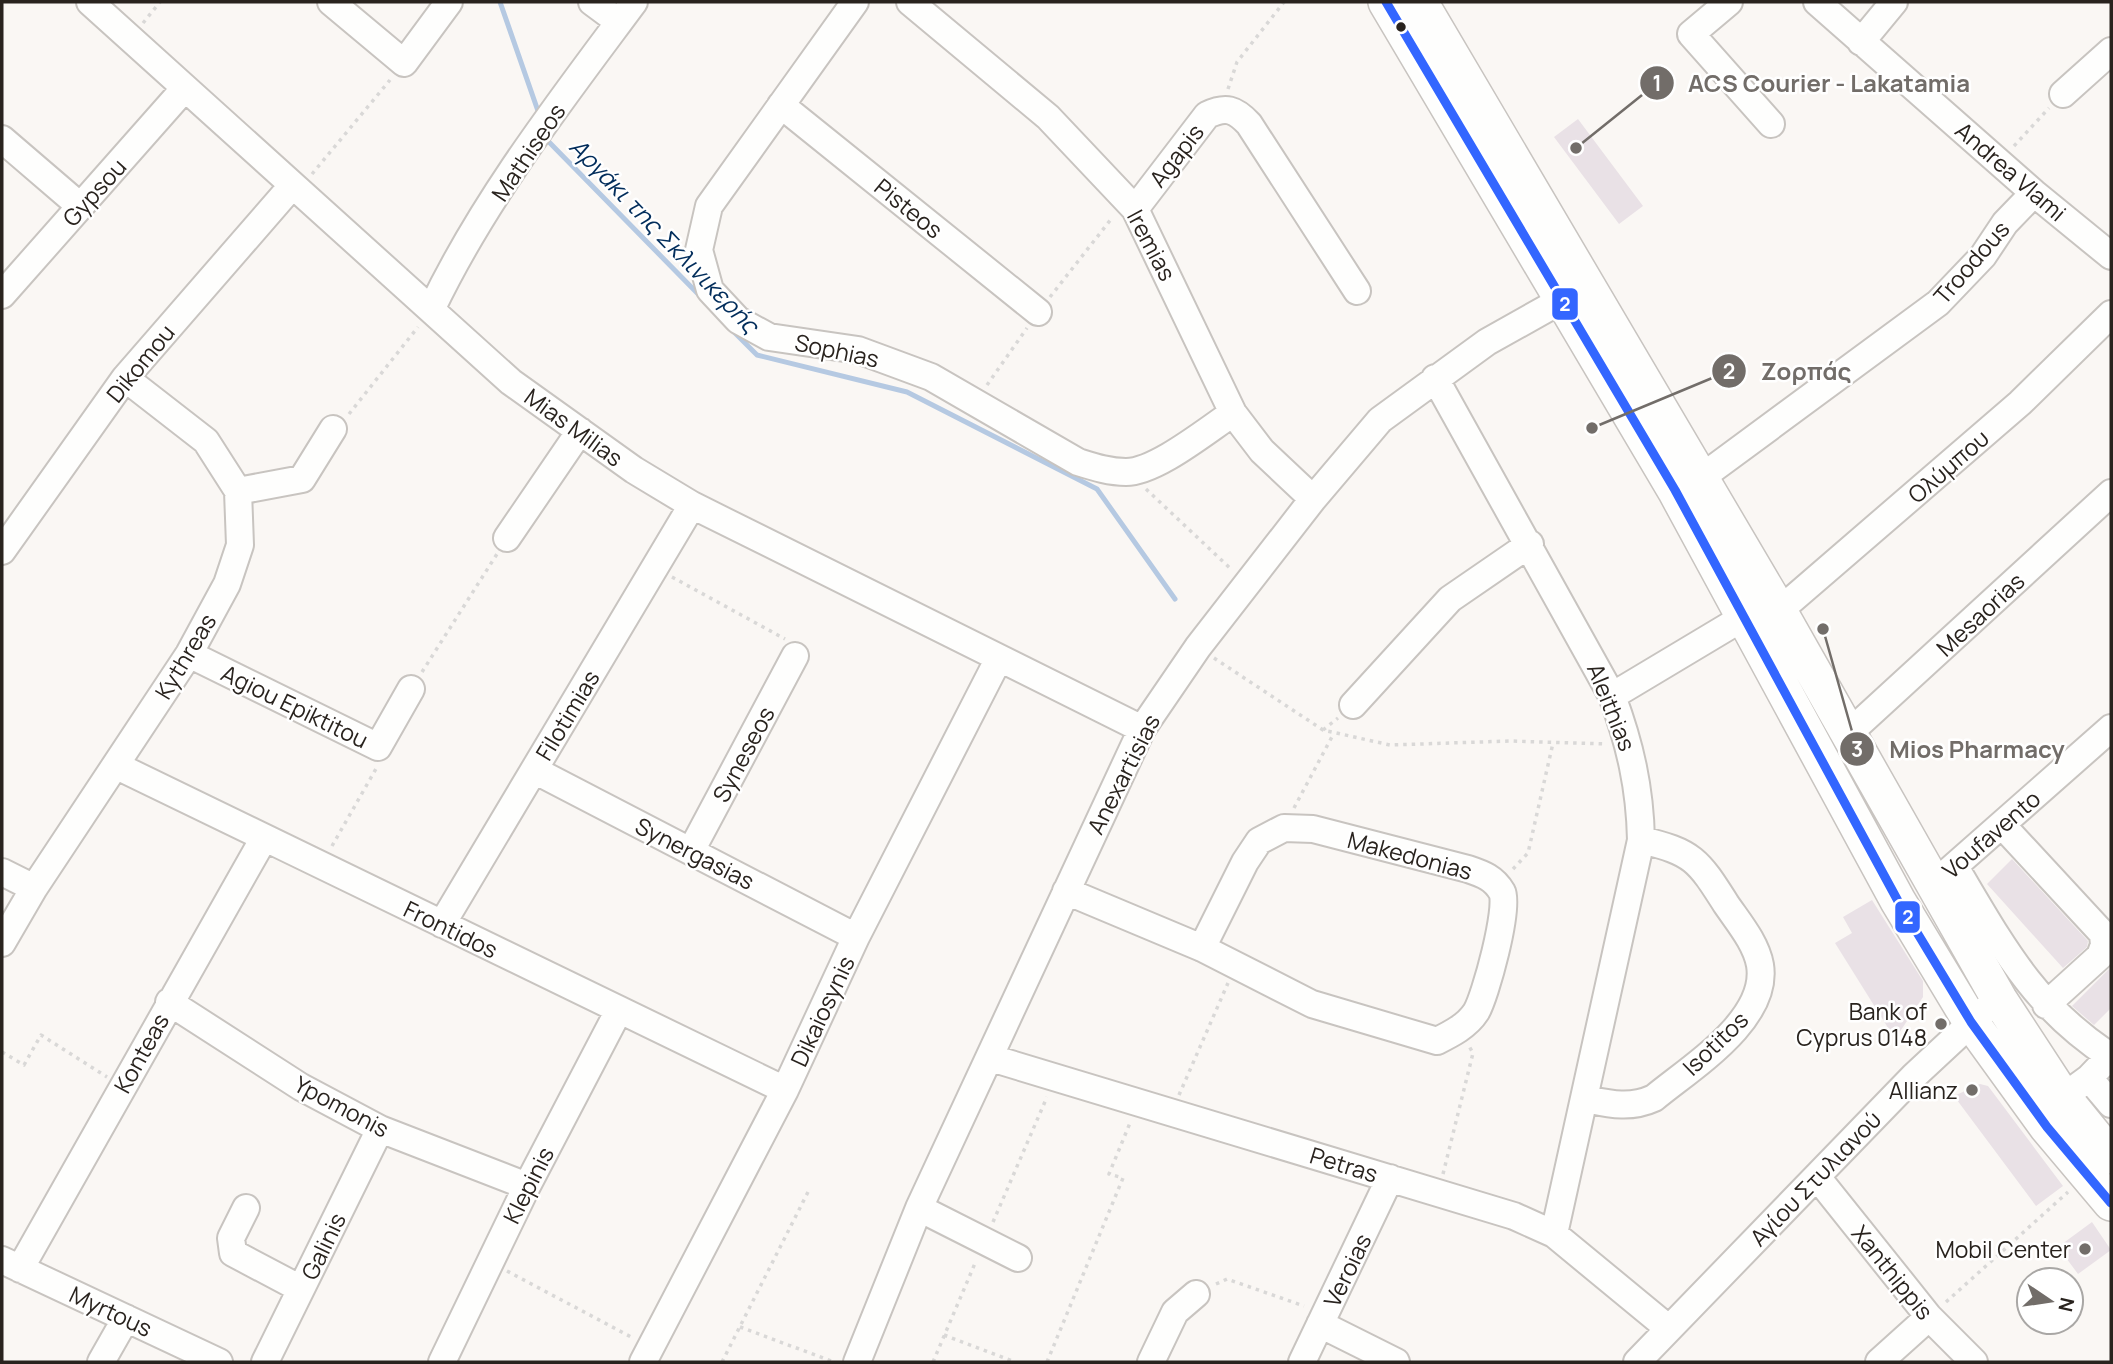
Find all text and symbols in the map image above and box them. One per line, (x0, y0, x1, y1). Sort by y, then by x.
unlabelled marker (1394, 20, 1408, 34)
callout: ACS Courier - Lakatamia (1639, 61, 1984, 106)
text: ACS Courier - Lakatamia (1688, 66, 1970, 99)
text: 1 (1652, 69, 1662, 97)
street label: Mathiseos (484, 97, 572, 207)
street label: Andrea Vlami (1949, 114, 2073, 228)
street label: Agapis (1141, 117, 1211, 193)
water label: Αργάκι της Σκλινικερής (563, 130, 768, 341)
street label: Gypsou (55, 151, 133, 233)
street label: Pisteos (868, 171, 950, 245)
street label: Iremias (1120, 204, 1184, 286)
street label: Troodous (1926, 213, 2016, 311)
line badge: 2 (1551, 287, 1579, 321)
text: 2 (1559, 291, 1571, 317)
street label: Dikomou (99, 317, 181, 409)
street label: Sophias (792, 325, 882, 375)
callout: Ζορπάς (1712, 349, 1866, 394)
text: Ζορπάς (1761, 354, 1852, 387)
text: 2 (1723, 357, 1735, 385)
street label: Mias Milias (518, 380, 630, 474)
street label: Ολύμπου (1901, 422, 1995, 510)
street label: Mesaorias (1929, 565, 2031, 663)
street label: Kythreas (147, 607, 223, 705)
street label: Agiou Epiktitou (216, 657, 374, 755)
street label: Aleithias (1580, 658, 1644, 756)
street label: Filotimias (527, 664, 607, 766)
street label: Syneseos (704, 700, 782, 808)
street label: Anexartisias (1079, 708, 1167, 840)
callout: Mios Pharmacy (1840, 727, 2078, 772)
text: Mios Pharmacy (1889, 732, 2065, 765)
text: 3 (1851, 735, 1863, 763)
street label: Voufavento (1935, 782, 2047, 886)
street label: Synergasias (630, 809, 760, 897)
street label: Makedonias (1344, 823, 1476, 887)
street label: Frontidos (399, 893, 503, 965)
line badge: 2 (1894, 900, 1921, 934)
text: 2 (1902, 904, 1914, 930)
street label: Dikaiosynis (782, 950, 862, 1072)
place label: Bank of Cyprus 0148 (1796, 995, 1927, 1053)
street label: Isotitos (1675, 1004, 1755, 1082)
street label: Konteas (106, 1007, 176, 1099)
marker: Bank of Cyprus 0148 (1933, 1016, 1949, 1032)
street label: Ypomonis (289, 1068, 395, 1144)
place label: Allianz (1889, 1074, 1958, 1106)
marker: Allianz (1964, 1082, 1980, 1098)
street label: Αγίου Στυλιανού (1742, 1103, 1888, 1253)
street label: Petras (1306, 1139, 1382, 1189)
street label: Klepinis (495, 1141, 561, 1229)
street label: Galinis (293, 1207, 353, 1285)
street label: Xanthippis (1845, 1218, 1941, 1326)
street label: Veroias (1316, 1228, 1378, 1312)
place label: Mobil Center (1935, 1233, 2071, 1265)
marker: Mobil Center (2077, 1241, 2093, 1257)
north arrow (2015, 1266, 2085, 1336)
street label: Myrtous (64, 1278, 158, 1344)
text: N (2052, 1295, 2081, 1314)

